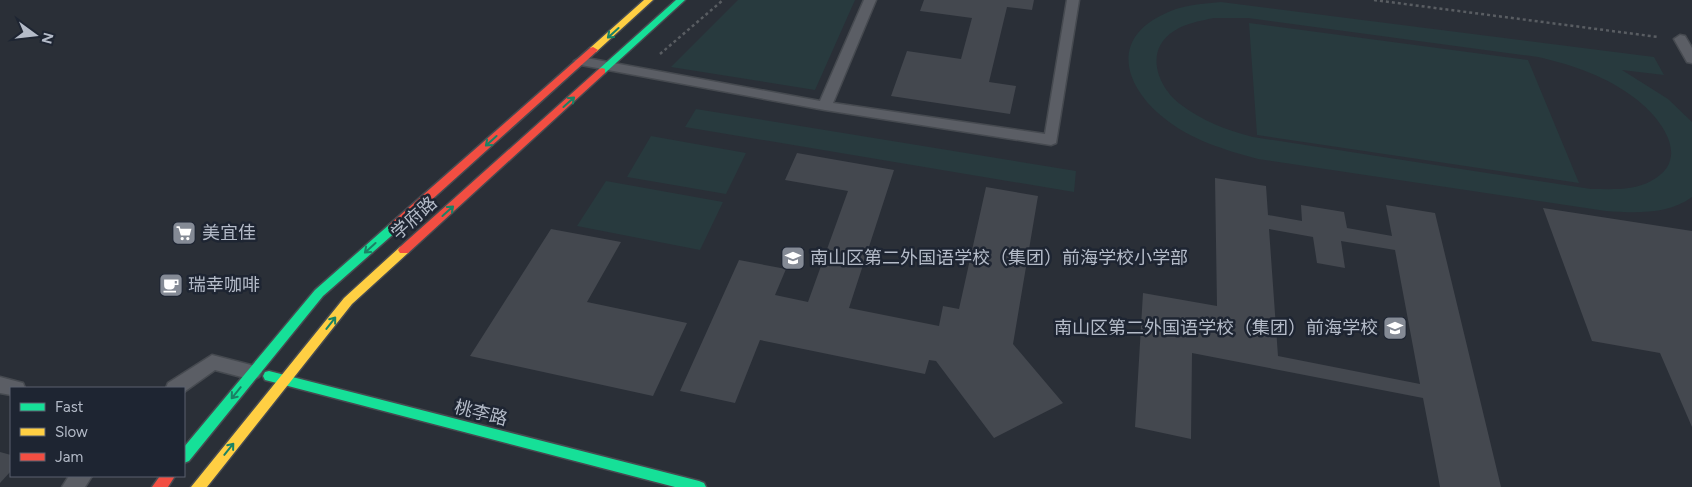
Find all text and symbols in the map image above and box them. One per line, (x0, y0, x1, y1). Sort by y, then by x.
north arrow (10, 10, 60, 60)
one-way arrow (607, 27, 620, 38)
text: N (37, 31, 57, 46)
one-way arrow (563, 96, 576, 108)
one-way arrow (485, 135, 498, 146)
street label: 学府路 (387, 192, 441, 244)
one-way arrow (442, 205, 455, 217)
supermarket icon: 美宜佳 (171, 220, 197, 246)
place label: 美宜佳 (202, 222, 256, 244)
one-way arrow (363, 243, 376, 254)
school or university icon: 南山区第二外国语学校（集团）前海学校小学部 (780, 245, 806, 271)
place label: 南山区第二外国语学校（集团）前海学校小学部 (810, 247, 1188, 269)
cafe icon: 瑞幸咖啡 (158, 272, 184, 298)
place label: 瑞幸咖啡 (188, 274, 260, 296)
school or university icon: 南山区第二外国语学校（集团）前海学校 (1382, 315, 1408, 341)
one-way arrow (325, 316, 336, 329)
place label: 南山区第二外国语学校（集团）前海学校 (1054, 317, 1378, 339)
one-way arrow (231, 386, 242, 399)
legend (10, 387, 185, 477)
street label: 桃李路 (452, 396, 510, 430)
text: Fast (55, 398, 84, 416)
text: Slow (55, 423, 88, 441)
one-way arrow (223, 443, 234, 456)
text: Jam (55, 448, 83, 466)

